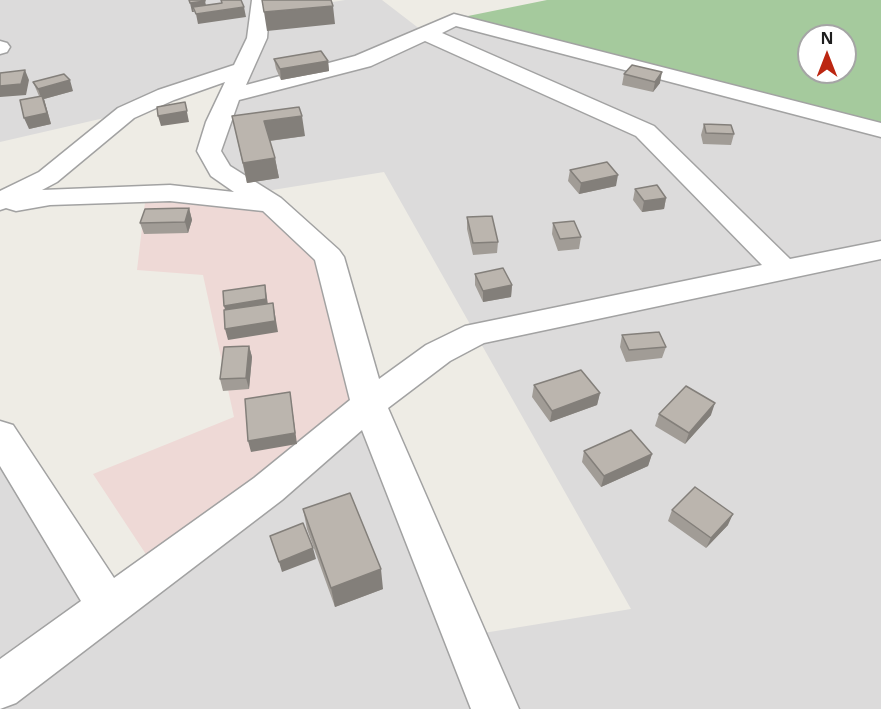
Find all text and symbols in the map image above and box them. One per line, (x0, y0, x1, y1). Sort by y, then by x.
north arrow (797, 24, 857, 84)
text: N (820, 27, 834, 49)

